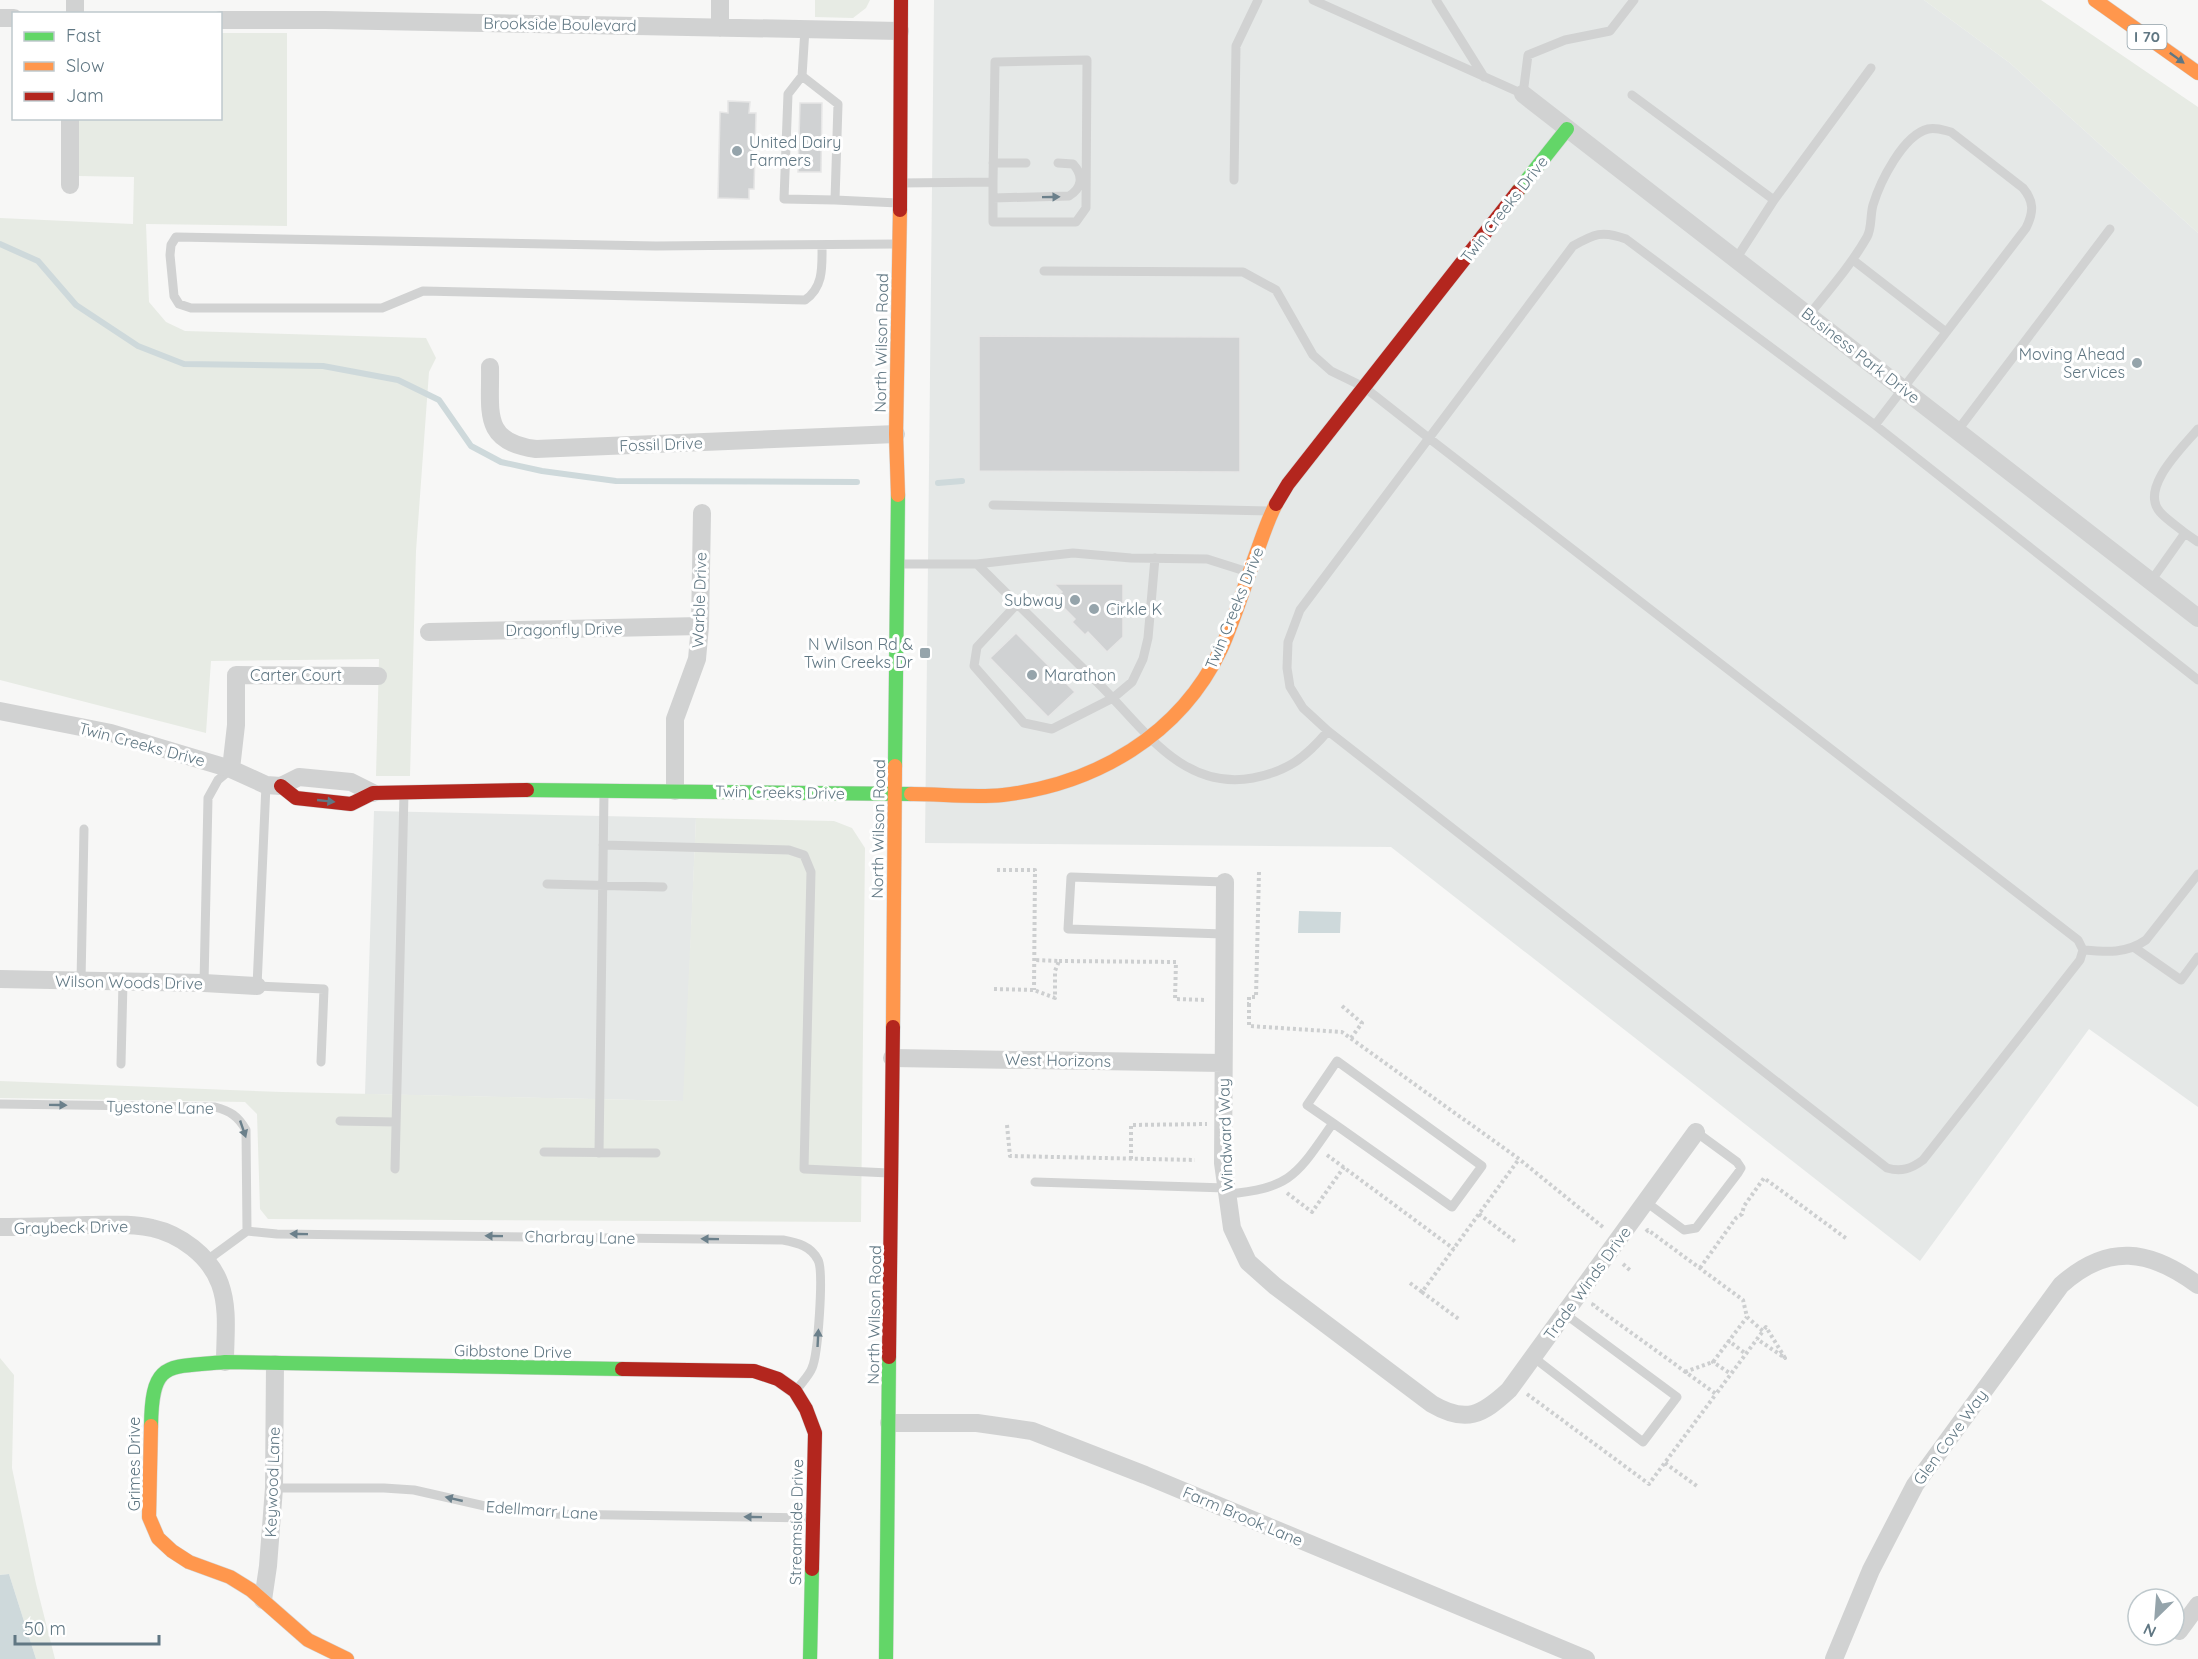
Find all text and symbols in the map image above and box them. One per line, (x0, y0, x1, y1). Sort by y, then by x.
legend (12, 12, 222, 120)
street label: Brookside Boulevard (483, 13, 637, 35)
text: Fast (66, 24, 101, 47)
road number: I 70 (2128, 25, 2166, 49)
one-way arrow (2169, 52, 2185, 63)
text: Slow (66, 54, 104, 77)
text: Jam (66, 84, 104, 107)
place label: United Dairy Farmers (749, 132, 841, 170)
marker: United Dairy Farmers (730, 144, 744, 158)
street label: Twin Creeks Drive (1456, 152, 1552, 266)
one-way arrow (1042, 192, 1061, 201)
street label: North Wilson Road (870, 273, 892, 413)
street label: Business Park Drive (1798, 303, 1924, 407)
place label: Moving Ahead Services (2019, 344, 2125, 382)
marker: Moving Ahead Services (2130, 356, 2144, 370)
street label: Fossil Drive (619, 433, 703, 455)
street label: Twin Creeks Drive (1200, 544, 1268, 672)
street label: Warble Drive (687, 552, 711, 648)
place label: Subway (1004, 590, 1063, 610)
marker: Subway (1068, 593, 1082, 607)
place label: Cirkle K (1106, 599, 1162, 619)
marker: Cirkle K (1087, 602, 1101, 616)
street label: Dragonfly Drive (505, 618, 623, 640)
place label: N Wilson Rd & Twin Creeks Dr (804, 634, 913, 672)
marker: N Wilson Rd & Twin Creeks Dr (918, 646, 932, 660)
street label: Carter Court (250, 665, 342, 685)
place label: Marathon (1044, 665, 1116, 685)
marker: Marathon (1025, 668, 1039, 682)
street label: Twin Creeks Drive (77, 718, 207, 770)
street label: North Wilson Road (867, 759, 889, 899)
street label: Twin Creeks Drive (715, 781, 845, 803)
one-way arrow (317, 796, 336, 806)
street label: Wilson Woods Drive (55, 971, 203, 993)
street label: West Horizons (1005, 1049, 1111, 1071)
street label: Windward Way (1213, 1078, 1237, 1192)
street label: Tyestone Lane (106, 1096, 214, 1118)
one-way arrow (49, 1100, 68, 1110)
one-way arrow (238, 1120, 248, 1138)
street label: Graybeck Drive (14, 1216, 128, 1238)
street label: Trade Winds Drive (1539, 1222, 1635, 1344)
street label: Charbray Lane (524, 1226, 636, 1248)
one-way arrow (289, 1229, 308, 1239)
one-way arrow (484, 1231, 503, 1241)
one-way arrow (700, 1234, 719, 1244)
street label: North Wilson Road (863, 1245, 885, 1385)
one-way arrow (813, 1329, 822, 1348)
street label: Gibbstone Drive (454, 1340, 572, 1362)
street label: Glen Cove Way (1909, 1385, 1991, 1489)
street label: Grimes Drive (124, 1417, 144, 1511)
street label: Keywood Lane (260, 1426, 284, 1538)
street label: Streamside Drive (785, 1459, 807, 1585)
street label: Farm Brook Lane (1180, 1482, 1306, 1550)
one-way arrow (445, 1494, 464, 1504)
street label: Edellmarr Lane (485, 1496, 599, 1524)
one-way arrow (744, 1512, 763, 1522)
north arrow (2126, 1587, 2186, 1647)
scale bar (15, 1608, 159, 1646)
text: 50 m (24, 1617, 66, 1640)
text: N (2140, 1619, 2159, 1642)

